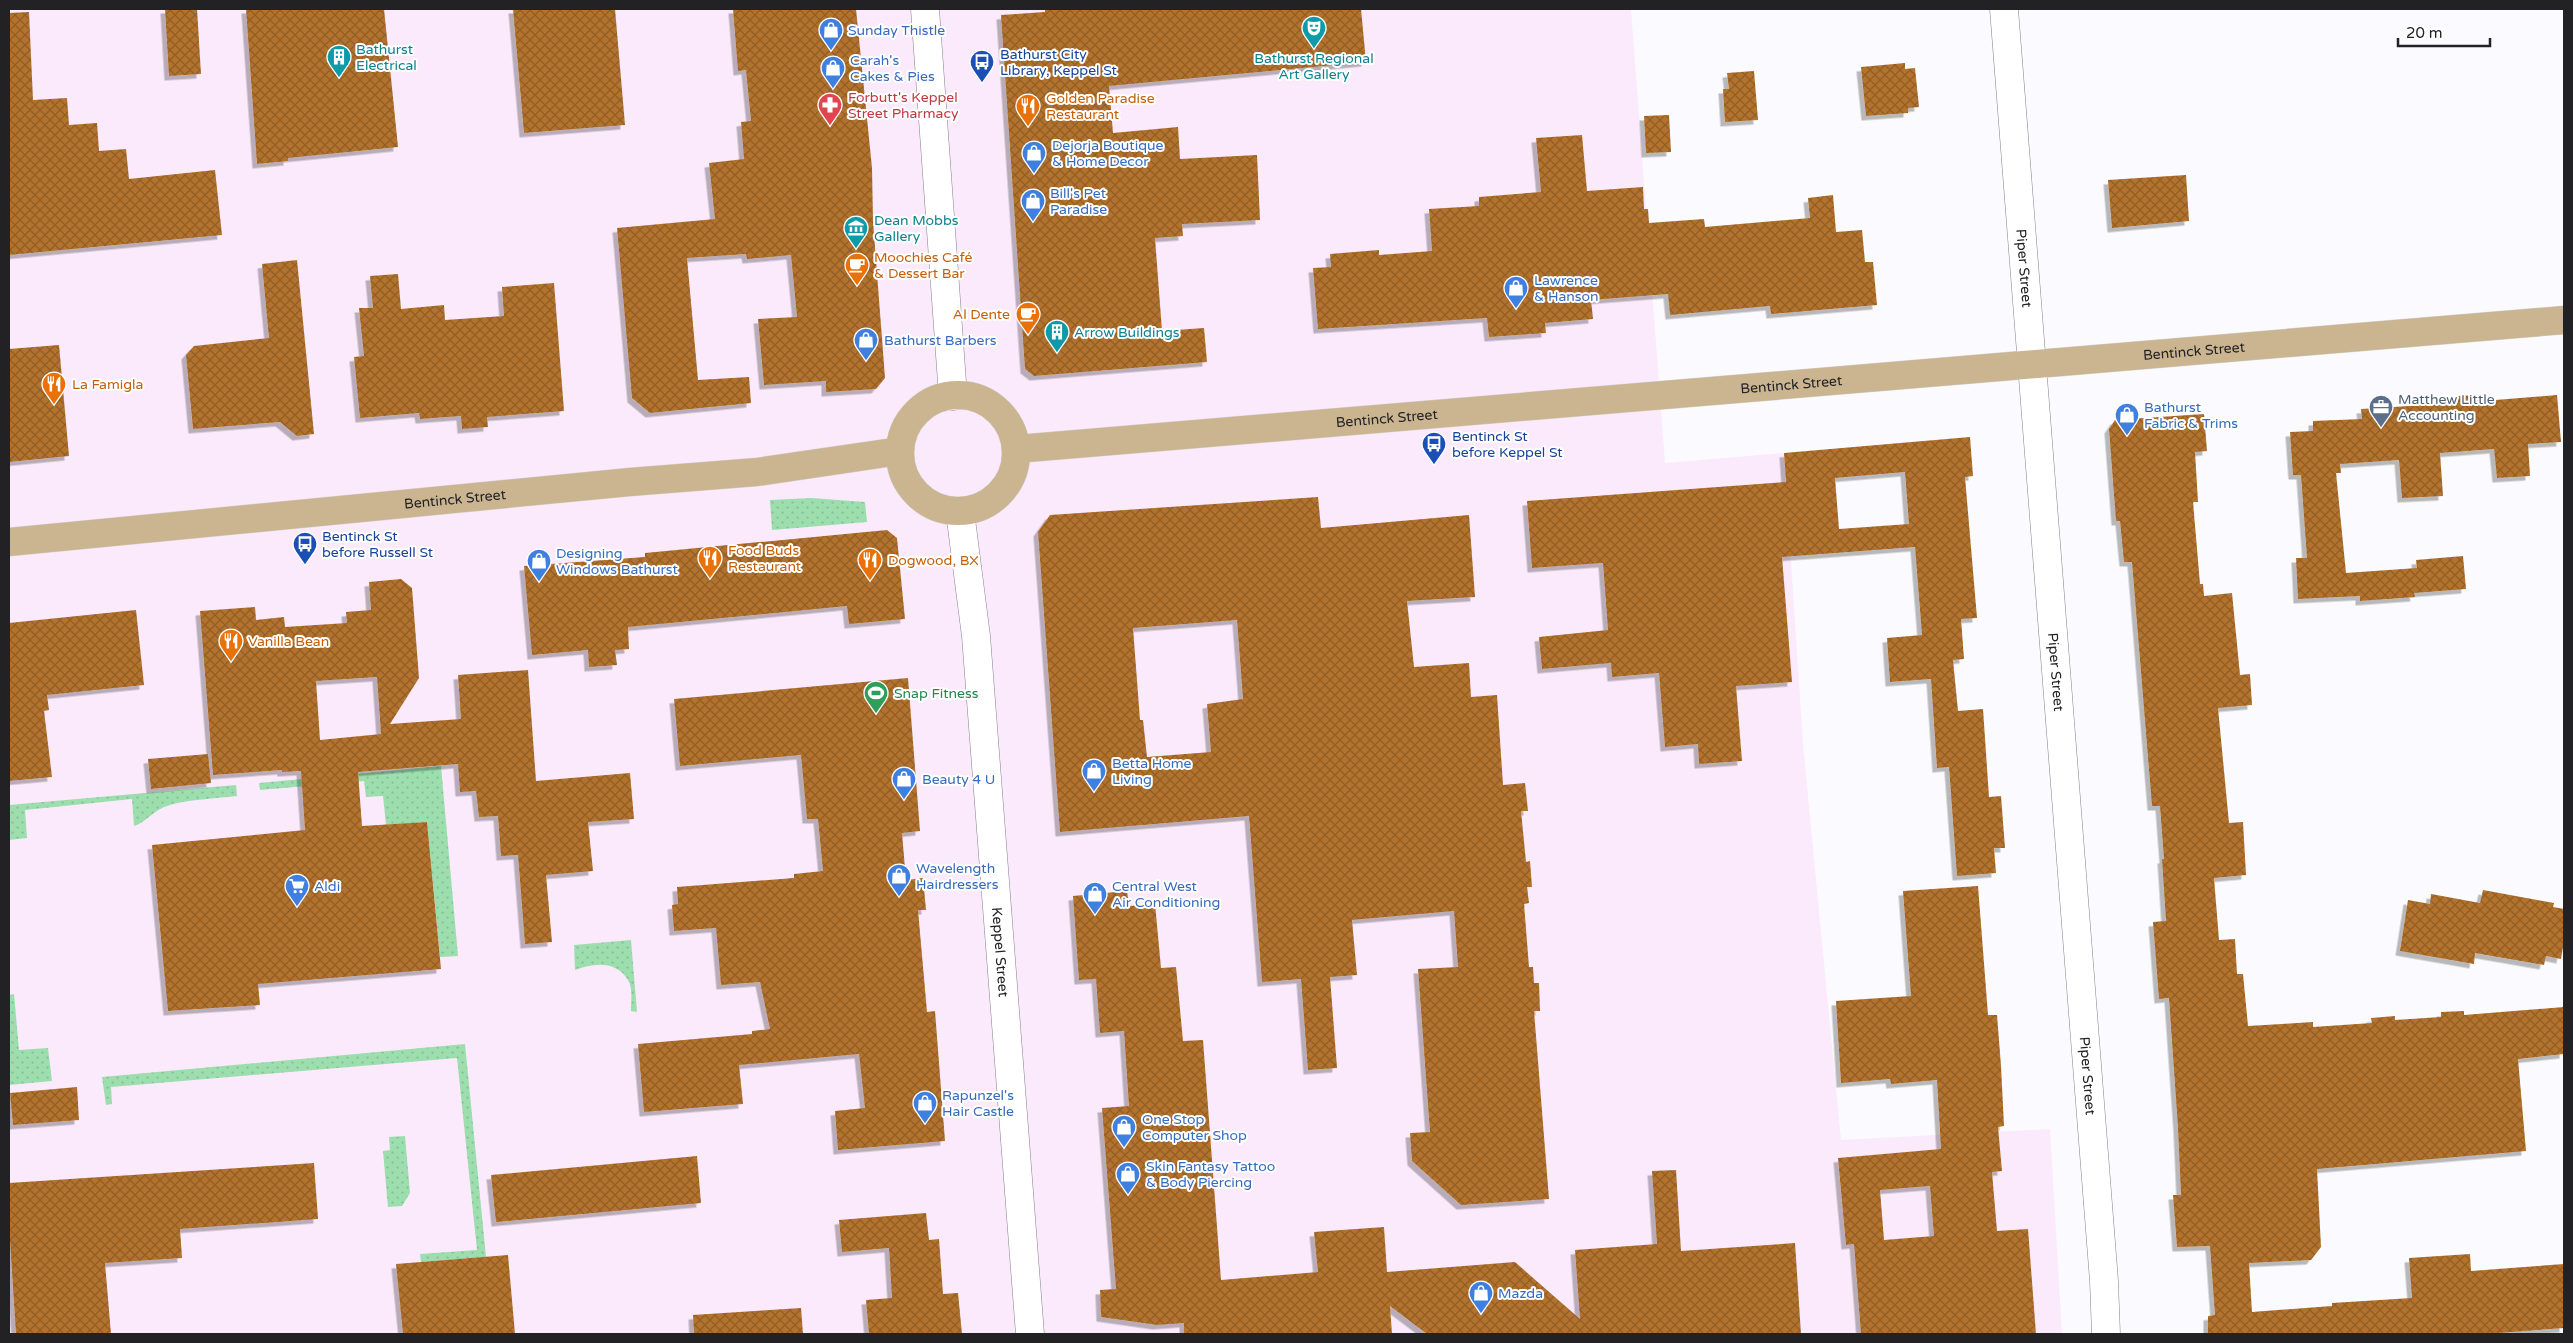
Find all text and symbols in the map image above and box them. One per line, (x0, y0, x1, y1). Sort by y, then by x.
theatre icon: Bathurst Regional Art Gallery (1301, 15, 1327, 49)
scale bar (2398, 15, 2490, 47)
shop icon: Sunday Thistle (818, 17, 844, 51)
place label: Sunday Thistle (848, 22, 945, 39)
text: 20 m (2406, 24, 2443, 42)
place label: Bathurst Electrical (356, 41, 417, 74)
building icon: Bathurst Electrical (326, 44, 352, 78)
place label: Bathurst City Library, Keppel St (1000, 46, 1118, 79)
bus stop icon: Bathurst City Library, Keppel St (969, 49, 995, 83)
place label: Bathurst Regional Art Gallery (1254, 50, 1374, 83)
place label: Carah's Cakes & Pies (850, 52, 935, 85)
shop icon: Carah's Cakes & Pies (820, 55, 846, 89)
place label: Forbutt's Keppel Street Pharmacy (848, 89, 959, 122)
place label: Golden Paradise Restaurant (1046, 90, 1155, 123)
pharmacy icon: Forbutt's Keppel Street Pharmacy (817, 92, 843, 126)
restaurant icon: Golden Paradise Restaurant (1015, 93, 1041, 127)
place label: Dejorja Boutique & Home Decor (1052, 137, 1164, 170)
shop icon: Dejorja Boutique & Home Decor (1021, 140, 1047, 174)
place label: Bill's Pet Paradise (1050, 185, 1107, 218)
shop icon: Bill's Pet Paradise (1020, 188, 1046, 222)
place label: Dean Mobbs Gallery (874, 212, 959, 245)
museum icon: Dean Mobbs Gallery (843, 215, 869, 249)
street label: Piper Street (2013, 228, 2036, 309)
place label: Moochies Café & Dessert Bar (874, 249, 972, 282)
cafe icon: Moochies Café & Dessert Bar (844, 252, 870, 286)
place label: Lawrence & Hanson (1534, 272, 1599, 305)
shop icon: Lawrence & Hanson (1503, 275, 1529, 309)
cafe icon: Al Dente (1015, 301, 1041, 335)
place label: Al Dente (953, 306, 1010, 323)
building icon: Arrow Buildings (1044, 319, 1070, 353)
place label: Arrow Buildings (1074, 324, 1180, 341)
shop icon: Bathurst Barbers (853, 327, 879, 361)
place label: Bathurst Barbers (884, 332, 997, 349)
street label: Bentinck Street (2142, 338, 2246, 364)
restaurant icon: La Famigla (41, 371, 67, 405)
street label: Bentinck Street (1740, 372, 1844, 397)
place label: La Famigla (72, 376, 143, 393)
place label: Matthew Little Accounting (2398, 391, 2495, 424)
office icon: Matthew Little Accounting (2368, 394, 2394, 428)
place label: Bathurst Fabric & Trims (2144, 399, 2238, 432)
shop icon: Bathurst Fabric & Trims (2114, 402, 2140, 436)
street label: Bentinck Street (1335, 405, 1439, 431)
place label: Bentinck St before Keppel St (1452, 428, 1563, 461)
bus stop icon: Bentinck St before Keppel St (1421, 431, 1447, 465)
street label: Bentinck Street (403, 485, 507, 512)
place label: Bentinck St before Russell St (322, 528, 434, 561)
bus stop icon: Bentinck St before Russell St (292, 531, 318, 565)
place label: Food Buds Restaurant (728, 542, 802, 575)
place label: Designing Windows Bathurst (556, 545, 678, 578)
restaurant icon: Food Buds Restaurant (697, 545, 723, 579)
restaurant icon: Dogwood, BX (857, 547, 883, 581)
shop icon: Designing Windows Bathurst (526, 548, 552, 582)
place label: Dogwood, BX (888, 552, 979, 569)
restaurant icon: Vanilla Bean (218, 628, 244, 662)
street label: Piper Street (2045, 632, 2068, 712)
place label: Vanilla Bean (248, 633, 329, 650)
sports icon: Snap Fitness (863, 680, 889, 714)
place label: Snap Fitness (894, 685, 979, 702)
place label: Betta Home Living (1112, 755, 1191, 788)
shop icon: Betta Home Living (1081, 758, 1107, 792)
shop icon: Beauty 4 U (891, 766, 917, 800)
place label: Beauty 4 U (922, 771, 995, 788)
place label: Wavelength Hairdressers (916, 860, 999, 893)
shop icon: Wavelength Hairdressers (886, 863, 912, 897)
supermarket icon: Aldi (284, 873, 310, 907)
place label: Aldi (314, 878, 340, 895)
place label: Central West Air Conditioning (1112, 878, 1220, 911)
shop icon: Central West Air Conditioning (1082, 881, 1108, 915)
street label: Keppel Street (988, 906, 1012, 998)
street label: Piper Street (2076, 1036, 2099, 1116)
place label: Rapunzel's Hair Castle (942, 1087, 1014, 1120)
shop icon: Rapunzel's Hair Castle (912, 1090, 938, 1124)
place label: One Stop Computer Shop (1142, 1111, 1247, 1144)
shop icon: One Stop Computer Shop (1111, 1114, 1137, 1148)
place label: Skin Fantasy Tattoo & Body Piercing (1146, 1158, 1275, 1191)
shop icon: Skin Fantasy Tattoo & Body Piercing (1115, 1161, 1141, 1195)
shop icon: Mazda (1468, 1280, 1494, 1314)
place label: Mazda (1498, 1285, 1543, 1302)

